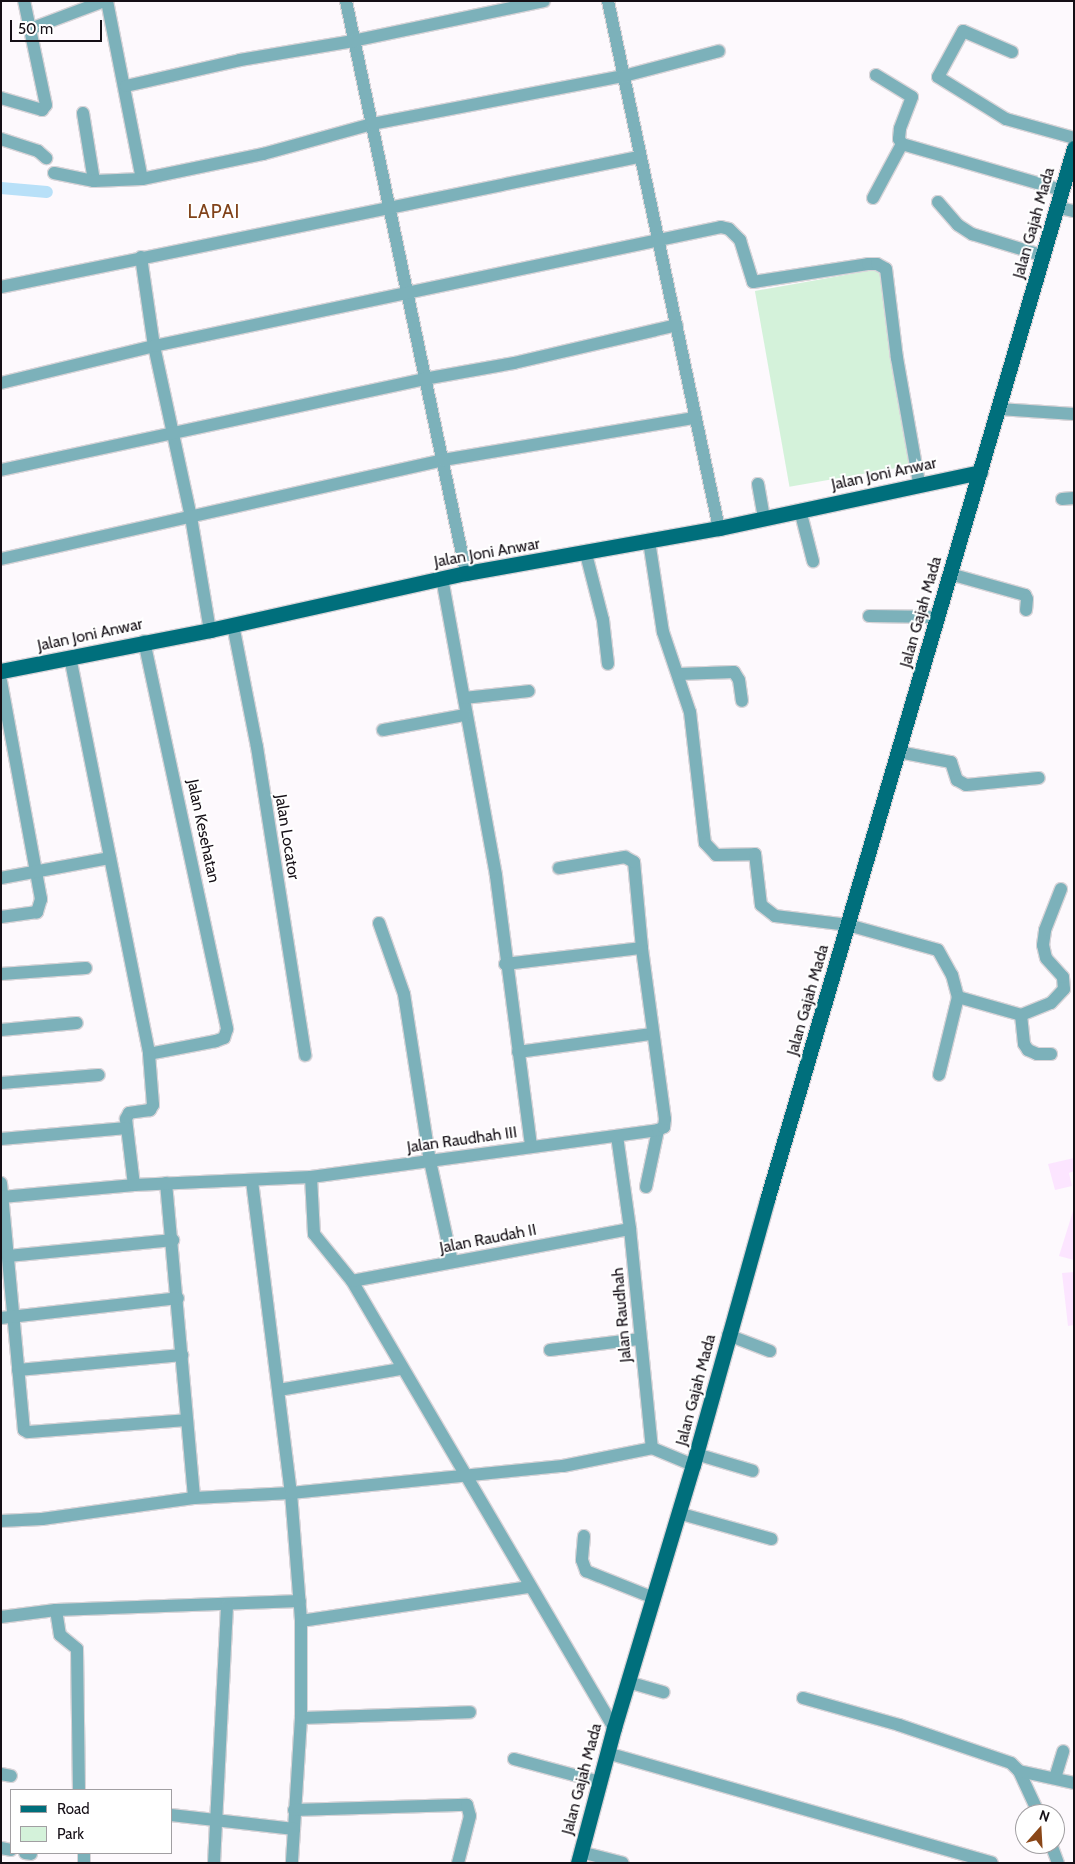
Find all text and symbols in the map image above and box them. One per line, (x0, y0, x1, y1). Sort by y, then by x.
scale bar (12, 10, 105, 42)
text: 50 m (18, 20, 53, 38)
street label: Jalan Gajah Mada (1009, 165, 1059, 281)
district label: LAPAI (187, 201, 241, 223)
street label: Jalan Joni Anwar (830, 453, 938, 495)
street label: Jalan Joni Anwar (433, 534, 541, 572)
street label: Jalan Gajah Mada (896, 554, 946, 670)
street label: Jalan Joni Anwar (36, 614, 144, 656)
street label: Jalan Kesehatan (183, 777, 223, 885)
street label: Jalan Locator (271, 793, 303, 881)
street label: Jalan Gajah Mada (783, 942, 833, 1058)
street label: Jalan Raudhah III (406, 1123, 518, 1157)
street label: Jalan Raudah II (438, 1220, 538, 1258)
street label: Jalan Raudhah (608, 1267, 636, 1363)
street label: Jalan Gajah Mada (672, 1332, 720, 1448)
street label: Jalan Gajah Mada (558, 1721, 606, 1837)
legend (10, 1789, 172, 1854)
text: Road (57, 1800, 90, 1818)
north arrow (1015, 1804, 1065, 1854)
text: N (1037, 1806, 1052, 1826)
text: Park (57, 1825, 84, 1843)

